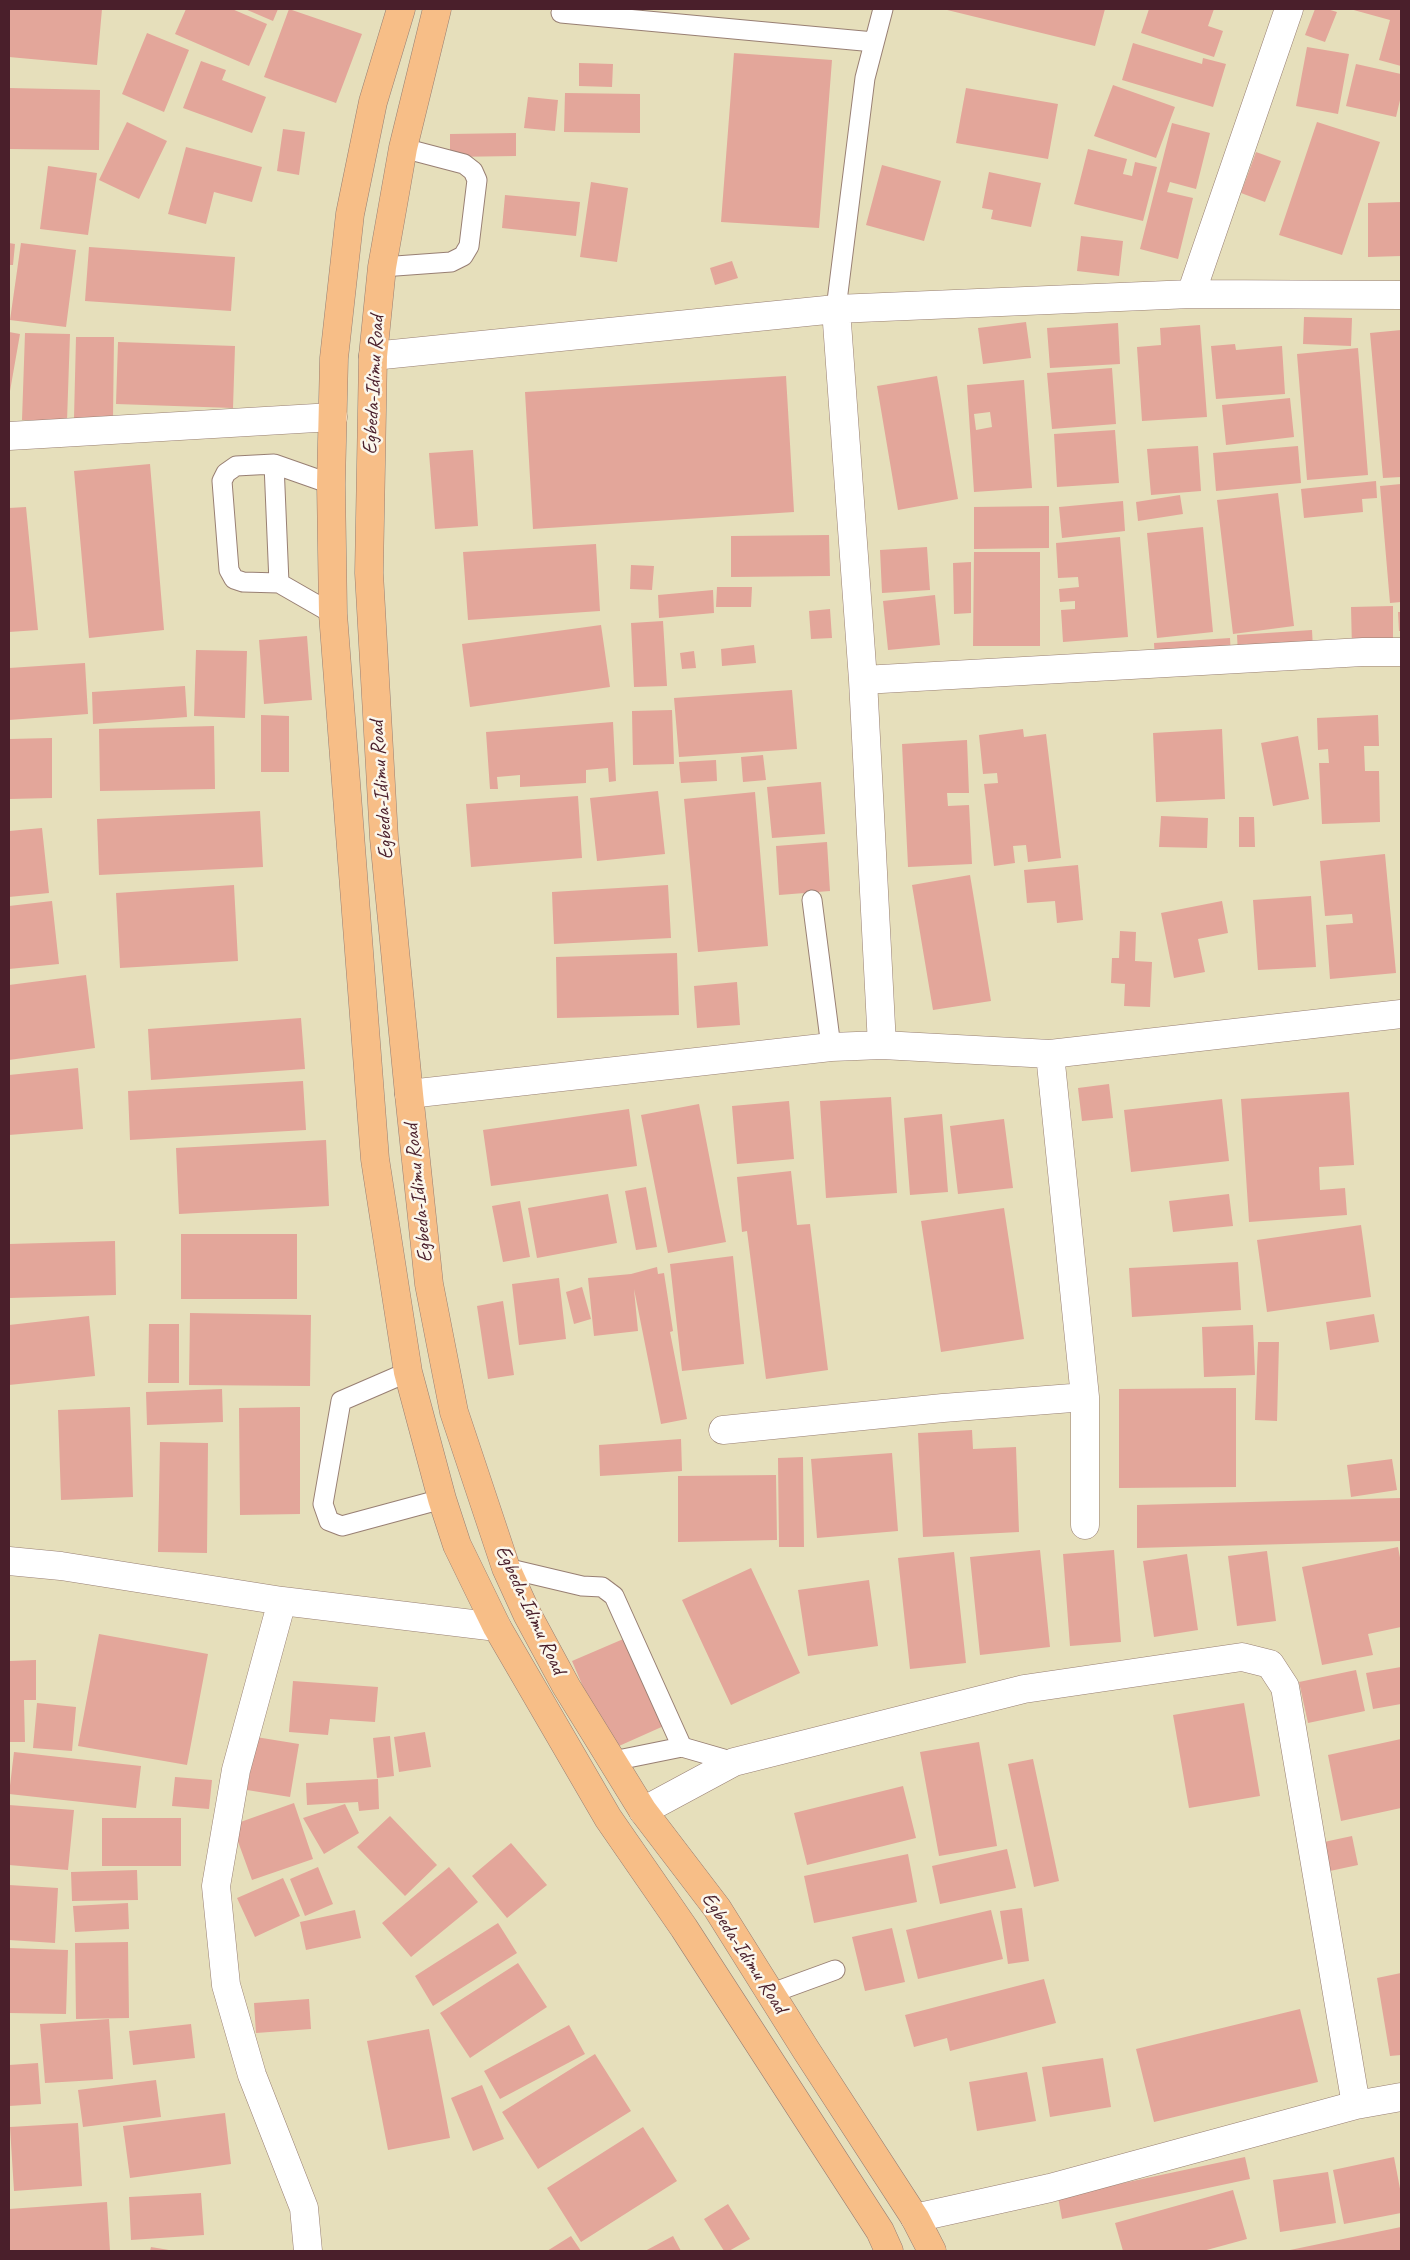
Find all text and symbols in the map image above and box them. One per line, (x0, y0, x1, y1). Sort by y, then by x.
street label: Egbeda-Idimu Road (358, 315, 390, 455)
street label: Egbeda-Idimu Road (365, 720, 399, 860)
street label: Egbeda-Idimu Road (399, 1122, 439, 1264)
street label: Egbeda-Idimu Road (489, 1542, 571, 1678)
street label: Egbeda-Idimu Road (696, 1888, 792, 2018)

